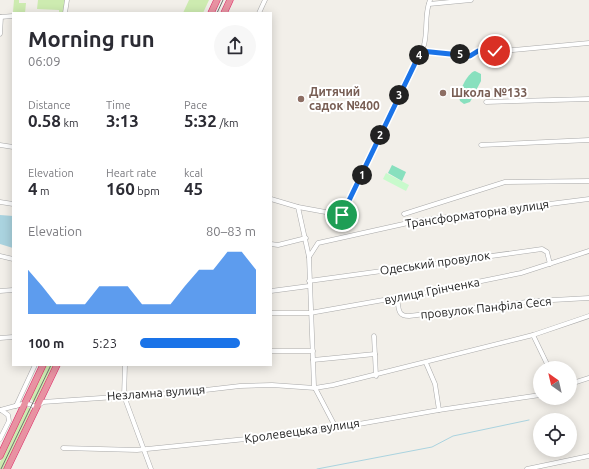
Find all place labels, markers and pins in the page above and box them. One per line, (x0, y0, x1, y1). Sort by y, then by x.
pin (478, 34, 512, 68)
pin: 5 (450, 44, 470, 64)
pin: 4 (409, 45, 429, 65)
place label: Дитячий садок №400 (309, 85, 380, 112)
pin: 3 (389, 85, 409, 105)
place label: Школа №133 (451, 86, 527, 99)
marker: Школа №133 (438, 88, 448, 98)
marker: Дитячий садок №400 (296, 94, 306, 104)
pin: 2 (370, 125, 390, 145)
pin: 1 (352, 165, 372, 185)
pin (325, 198, 359, 232)

